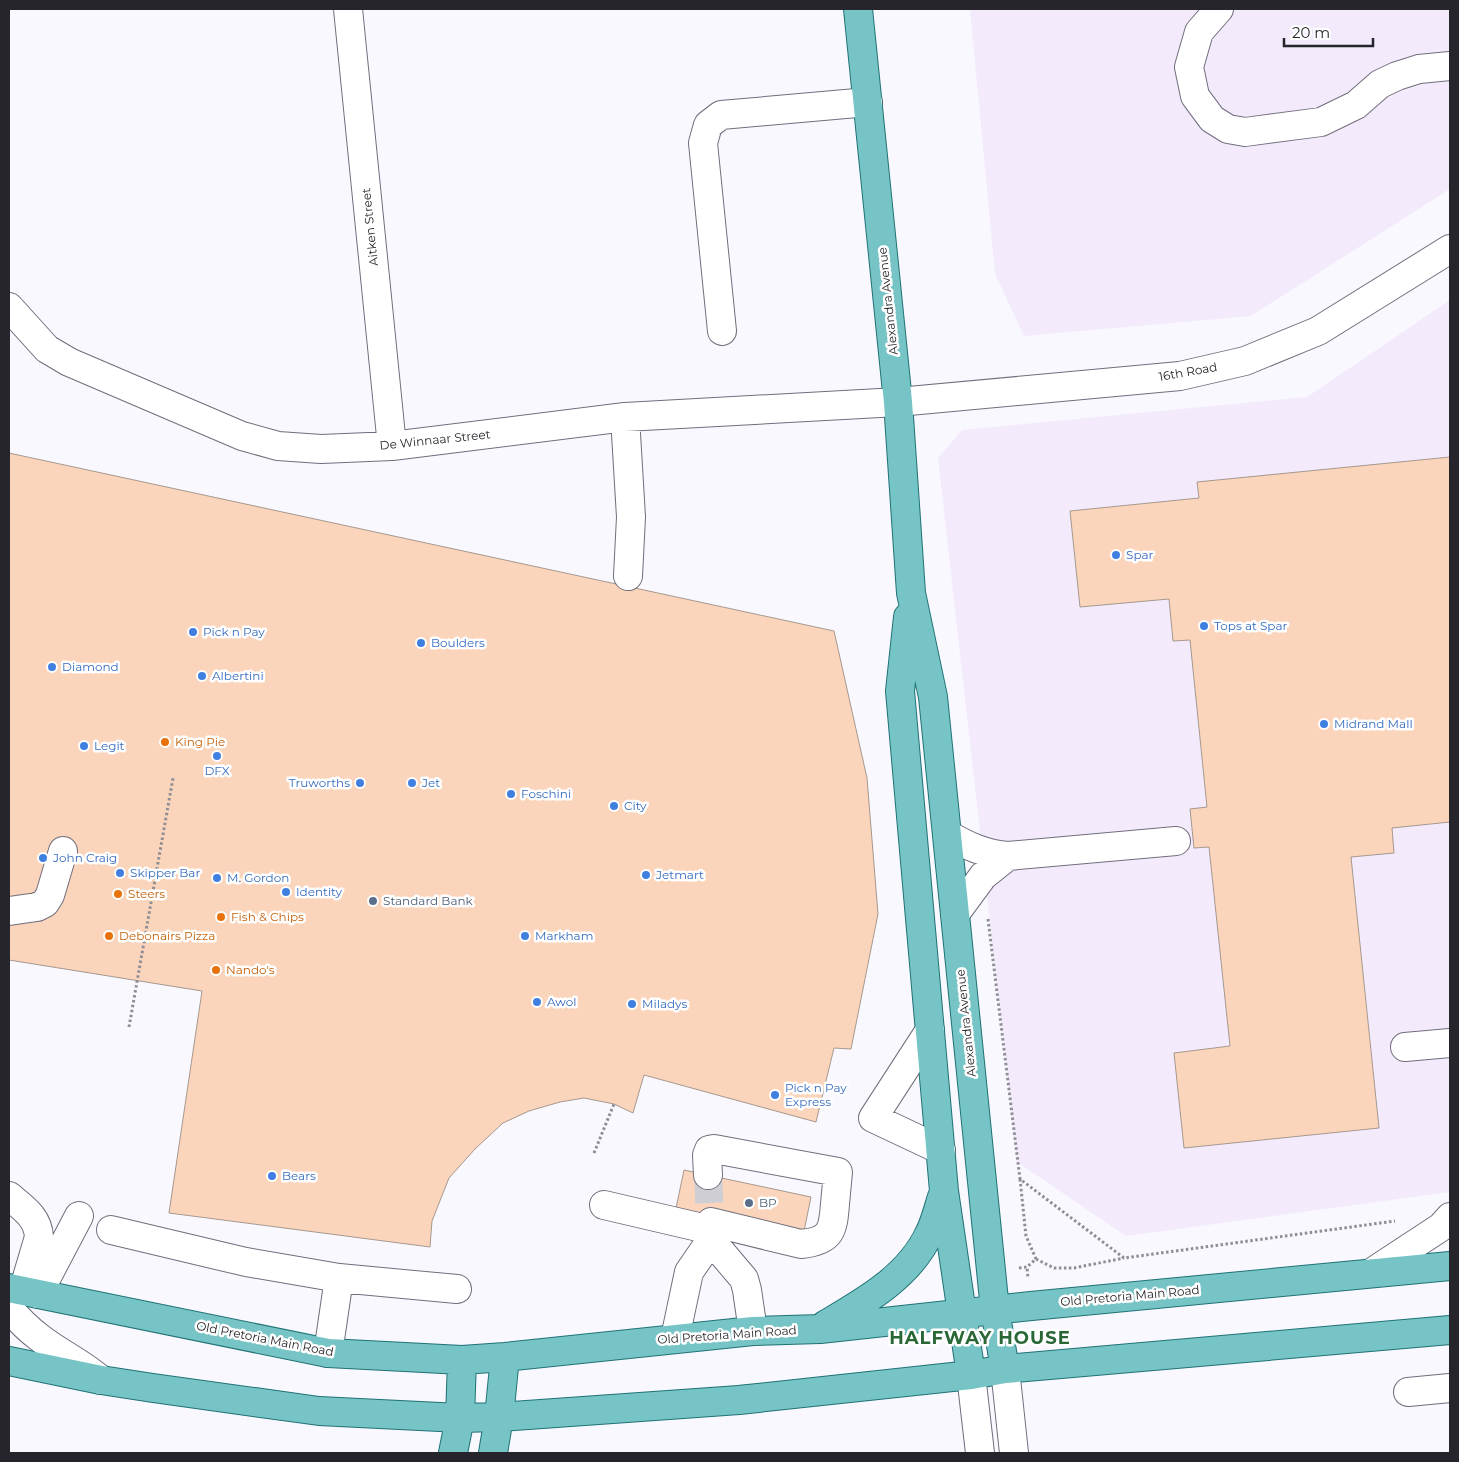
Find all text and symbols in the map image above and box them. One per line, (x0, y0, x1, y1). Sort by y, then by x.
scale bar (1284, 15, 1373, 47)
text: 20 m (1292, 23, 1330, 42)
street label: Aitken Street (358, 187, 381, 267)
street label: Alexandra Avenue (874, 246, 901, 356)
street label: 16th Road (1157, 359, 1218, 384)
street label: De Winnaar Street (379, 426, 491, 453)
place label: Spar (1126, 547, 1154, 562)
marker: Spar (1110, 549, 1122, 561)
place label: Tops at Spar (1214, 618, 1288, 633)
marker: Tops at Spar (1198, 620, 1210, 632)
place label: Pick n Pay (203, 624, 265, 639)
marker: Pick n Pay (187, 626, 199, 638)
place label: Boulders (431, 635, 485, 650)
marker: Boulders (415, 637, 427, 649)
place label: Diamond (62, 659, 119, 674)
marker: Diamond (46, 661, 58, 673)
place label: Albertini (212, 668, 264, 683)
marker: Albertini (196, 670, 208, 682)
place label: Midrand Mall (1334, 716, 1413, 731)
marker: Midrand Mall (1318, 718, 1330, 730)
place label: King Pie (175, 734, 225, 749)
marker: King Pie (159, 736, 171, 748)
place label: Legit (94, 738, 125, 753)
marker: Legit (78, 740, 90, 752)
marker: DFX (211, 750, 223, 762)
place label: DFX (204, 763, 230, 778)
place label: Truworths (289, 775, 350, 790)
place label: Jet (421, 775, 440, 790)
marker: Truworths (354, 777, 366, 789)
marker: Jet (406, 777, 418, 789)
place label: Foschini (521, 786, 571, 801)
marker: Foschini (505, 788, 517, 800)
place label: City (624, 798, 647, 813)
marker: City (608, 800, 620, 812)
place label: John Craig (52, 850, 117, 865)
marker: John Craig (37, 852, 49, 864)
place label: Skipper Bar (130, 865, 200, 880)
marker: Skipper Bar (114, 867, 126, 879)
place label: Jetmart (655, 867, 704, 882)
marker: Jetmart (640, 869, 652, 881)
place label: M. Gordon (227, 870, 289, 885)
marker: M. Gordon (211, 872, 223, 884)
place label: Identity (296, 884, 343, 899)
place label: Steers (128, 886, 165, 901)
marker: Identity (280, 886, 292, 898)
marker: Steers (112, 888, 124, 900)
place label: Standard Bank (383, 893, 474, 908)
marker: Standard Bank (367, 895, 379, 907)
place label: Fish & Chips (231, 909, 304, 924)
marker: Fish & Chips (215, 911, 227, 923)
place label: Debonairs Pizza (119, 928, 215, 943)
place label: Markham (535, 928, 593, 943)
marker: Debonairs Pizza (103, 930, 115, 942)
marker: Markham (519, 930, 531, 942)
place label: Nando's (226, 962, 275, 977)
marker: Nando's (210, 964, 222, 976)
street label: Alexandra Avenue (952, 968, 979, 1078)
place label: Awol (547, 994, 576, 1009)
marker: Awol (531, 996, 543, 1008)
place label: Miladys (642, 996, 688, 1011)
marker: Miladys (626, 998, 638, 1010)
place label: Pick n Pay Express (785, 1080, 847, 1109)
marker: Pick n Pay Express (769, 1089, 781, 1101)
place label: Bears (282, 1168, 316, 1183)
marker: Bears (266, 1170, 278, 1182)
place label: BP (759, 1195, 777, 1210)
marker: BP (743, 1197, 755, 1209)
street label: Old Pretoria Main Road (1060, 1282, 1200, 1309)
street label: Old Pretoria Main Road (195, 1318, 335, 1359)
street label: Old Pretoria Main Road (657, 1322, 797, 1347)
district label: HALFWAY HOUSE (889, 1327, 1071, 1349)

